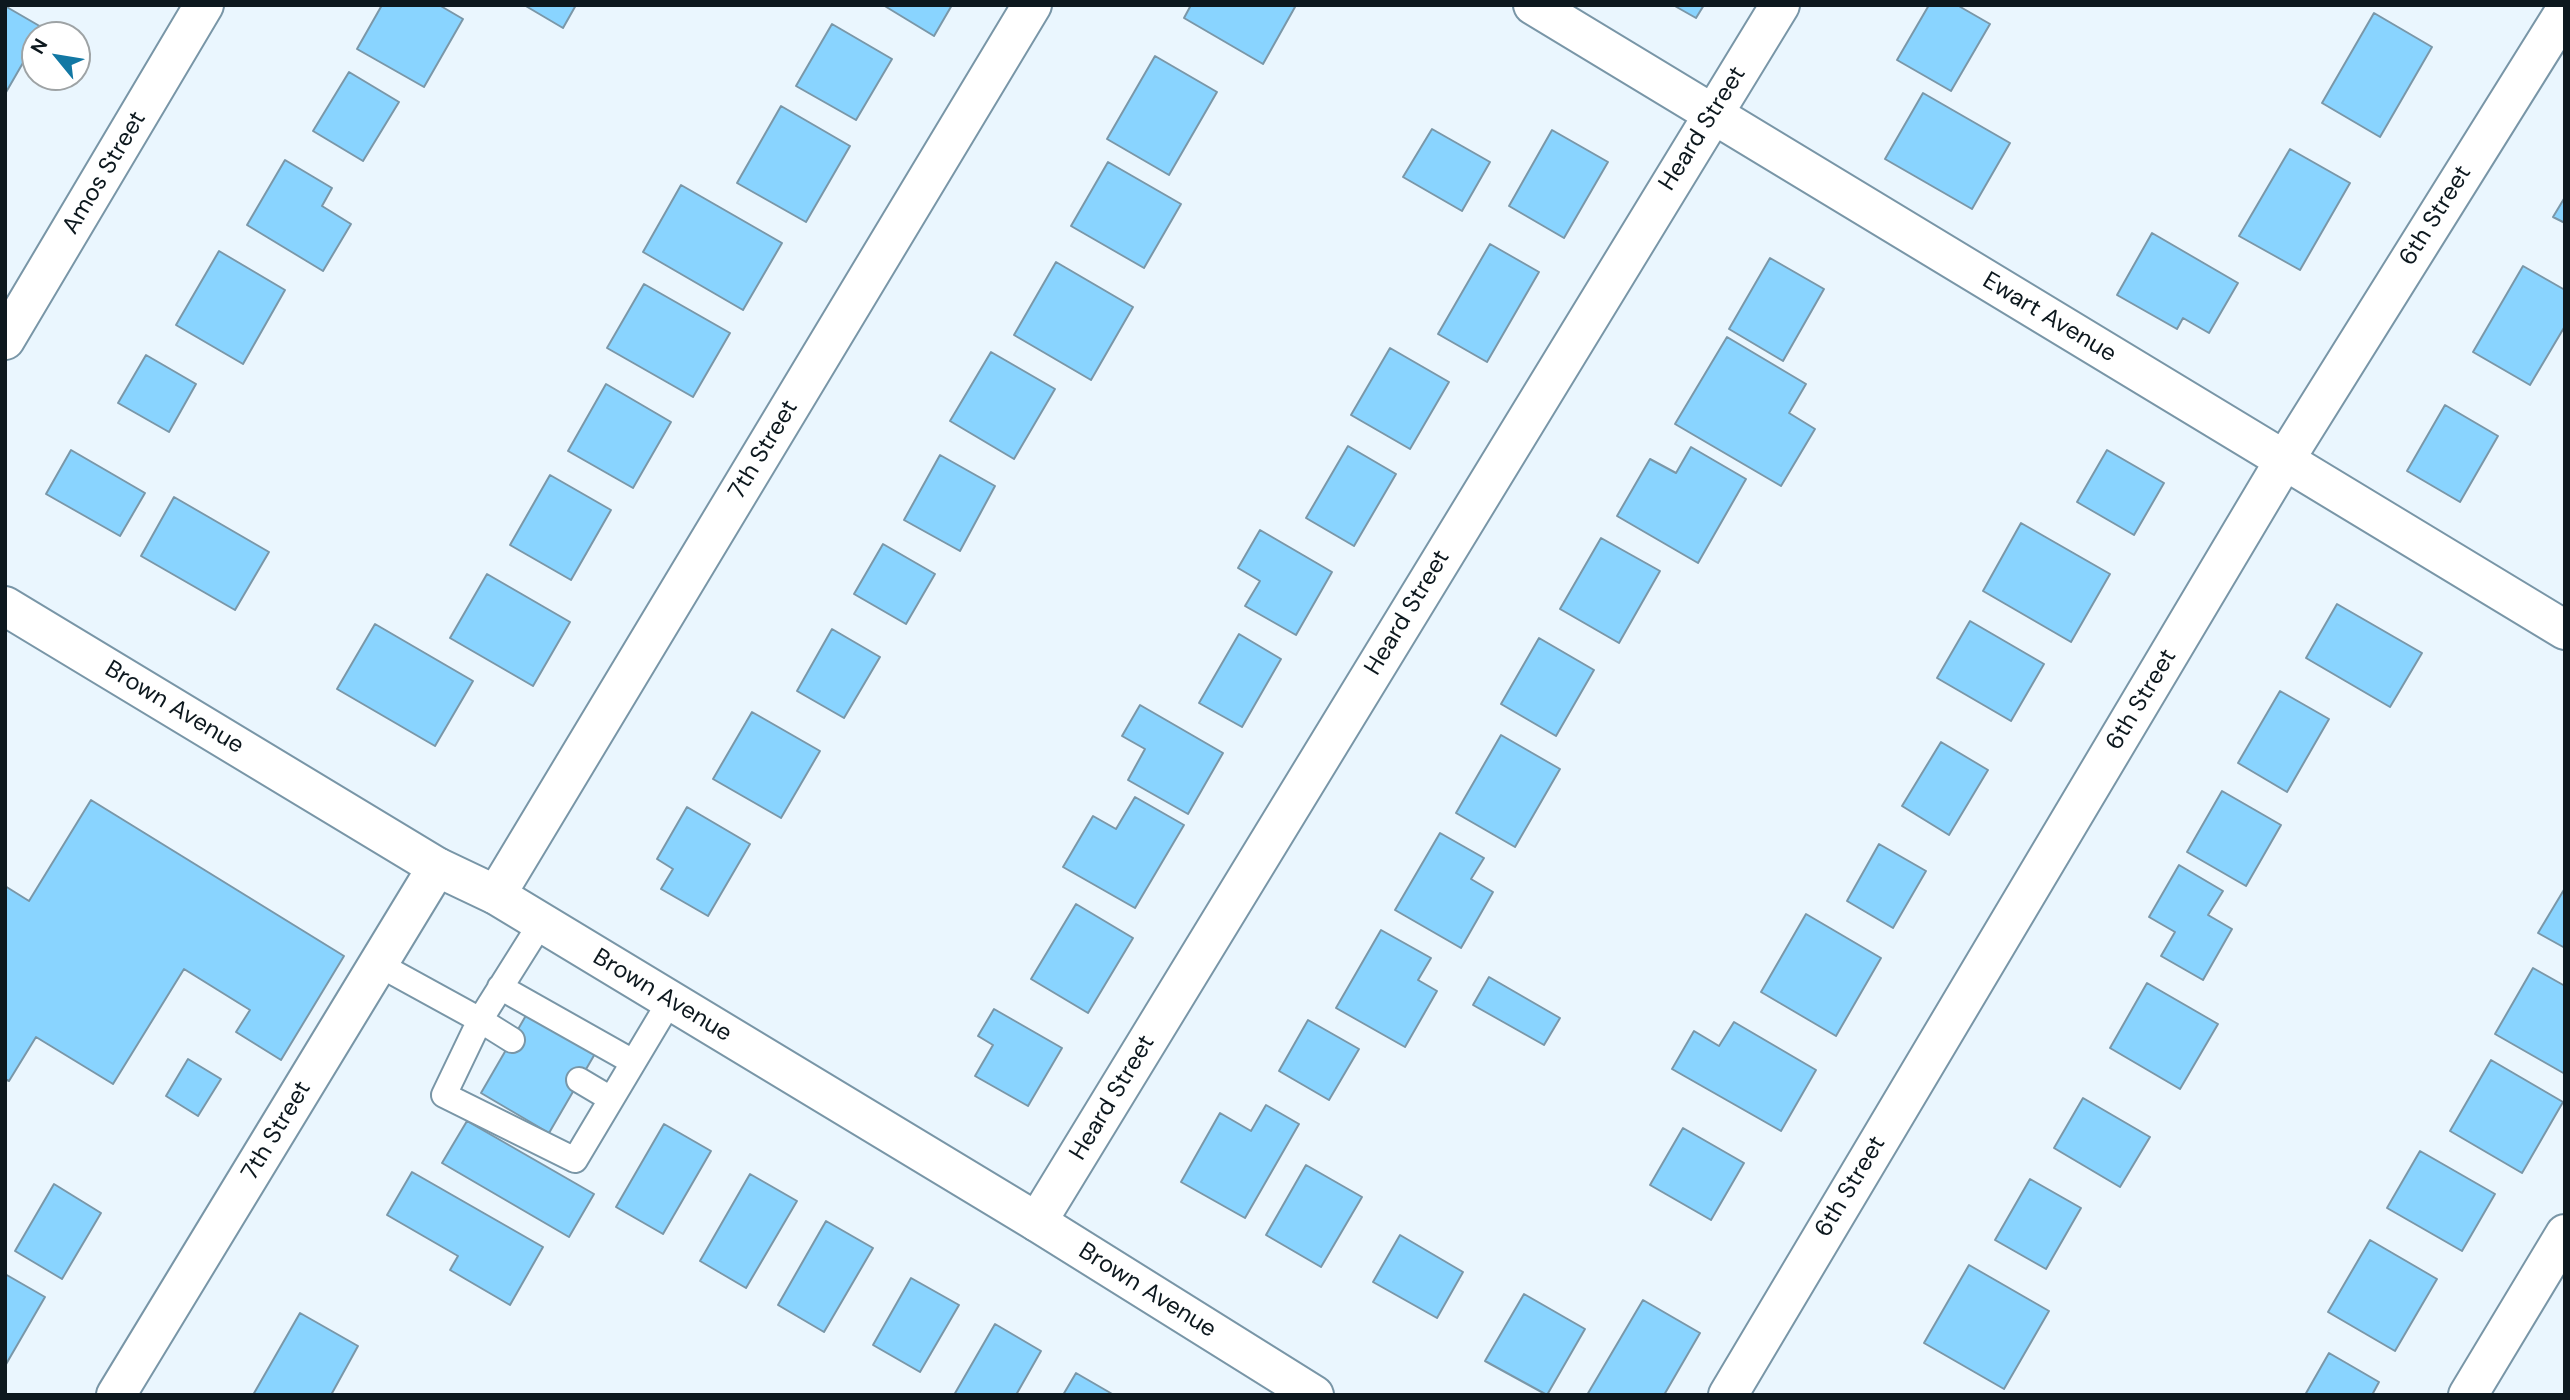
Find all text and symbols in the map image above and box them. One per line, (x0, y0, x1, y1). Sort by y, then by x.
north arrow (21, 21, 91, 91)
text: N (25, 34, 53, 59)
street label: Heard Street (1653, 62, 1753, 196)
street label: Amos Street (57, 106, 153, 240)
street label: 6th Street (2394, 161, 2478, 271)
street label: Ewart Avenue (1977, 267, 2121, 369)
street label: 7th Street (723, 395, 805, 505)
street label: Heard Street (1359, 545, 1457, 681)
street label: 6th Street (2101, 644, 2183, 756)
street label: Brown Avenue (99, 655, 249, 761)
street label: Brown Avenue (587, 943, 737, 1049)
street label: Heard Street (1064, 1030, 1162, 1166)
street label: 7th Street (236, 1076, 318, 1186)
street label: 6th Street (1810, 1131, 1892, 1243)
street label: Brown Avenue (1073, 1237, 1221, 1345)

